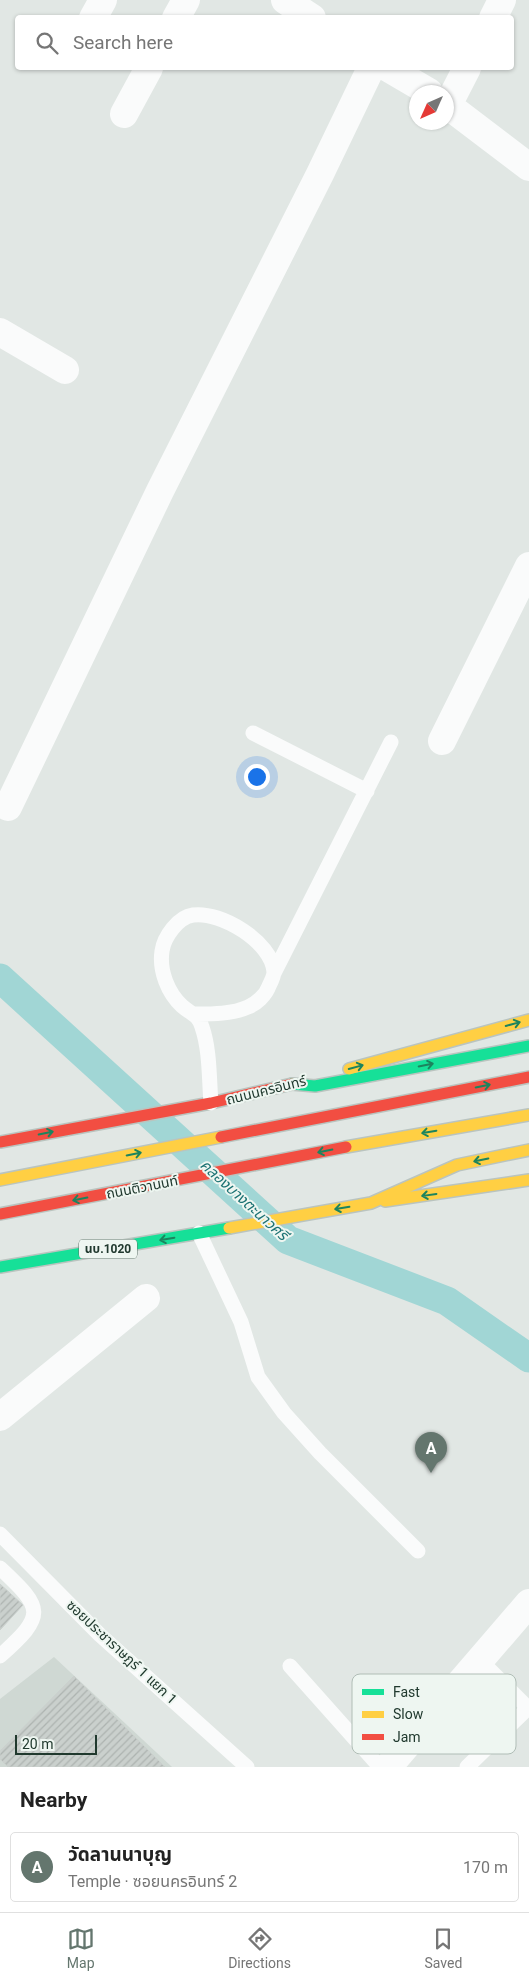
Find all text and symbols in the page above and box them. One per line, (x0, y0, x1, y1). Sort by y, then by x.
search box (15, 15, 514, 70)
icon: search (33, 29, 61, 57)
text: Search here (73, 31, 173, 54)
north arrow (409, 85, 454, 130)
your location (244, 764, 270, 790)
one-way arrow (505, 1019, 521, 1029)
one-way arrow (418, 1060, 434, 1070)
one-way arrow (348, 1061, 364, 1071)
street label: ถนนนครอินทร์ (224, 1072, 308, 1108)
one-way arrow (475, 1081, 491, 1090)
one-way arrow (38, 1128, 54, 1137)
one-way arrow (422, 1128, 438, 1138)
one-way arrow (318, 1147, 334, 1157)
one-way arrow (125, 1149, 141, 1159)
water label: คลองบางตะนาวศรี (196, 1156, 294, 1246)
one-way arrow (474, 1156, 490, 1165)
street label: ถนนติวานนท์ (105, 1172, 179, 1202)
one-way arrow (421, 1190, 437, 1200)
one-way arrow (72, 1195, 88, 1204)
one-way arrow (334, 1203, 350, 1213)
one-way arrow (160, 1234, 176, 1244)
road number: นบ.1020 (79, 1240, 137, 1258)
pin: A (415, 1432, 447, 1473)
street label: ซอยประชาราษฎร์ 1 แยก 1 (64, 1597, 180, 1707)
legend (352, 1674, 516, 1754)
text: Fast (393, 1684, 420, 1700)
text: Slow (393, 1706, 424, 1722)
text: Jam (393, 1729, 421, 1745)
scale bar (15, 1732, 98, 1755)
text: 20 m (22, 1736, 54, 1752)
text: Nearby (20, 1788, 87, 1812)
text: วัดลานนาบุญ (68, 1843, 172, 1866)
text: A (32, 1858, 42, 1877)
text: 170 m (463, 1858, 508, 1877)
text: Temple · ซอยนครอินทร์ 2 (68, 1872, 237, 1891)
tab: Map (67, 1925, 95, 1971)
tab: Directions (228, 1925, 291, 1971)
tab: Saved (424, 1925, 462, 1971)

